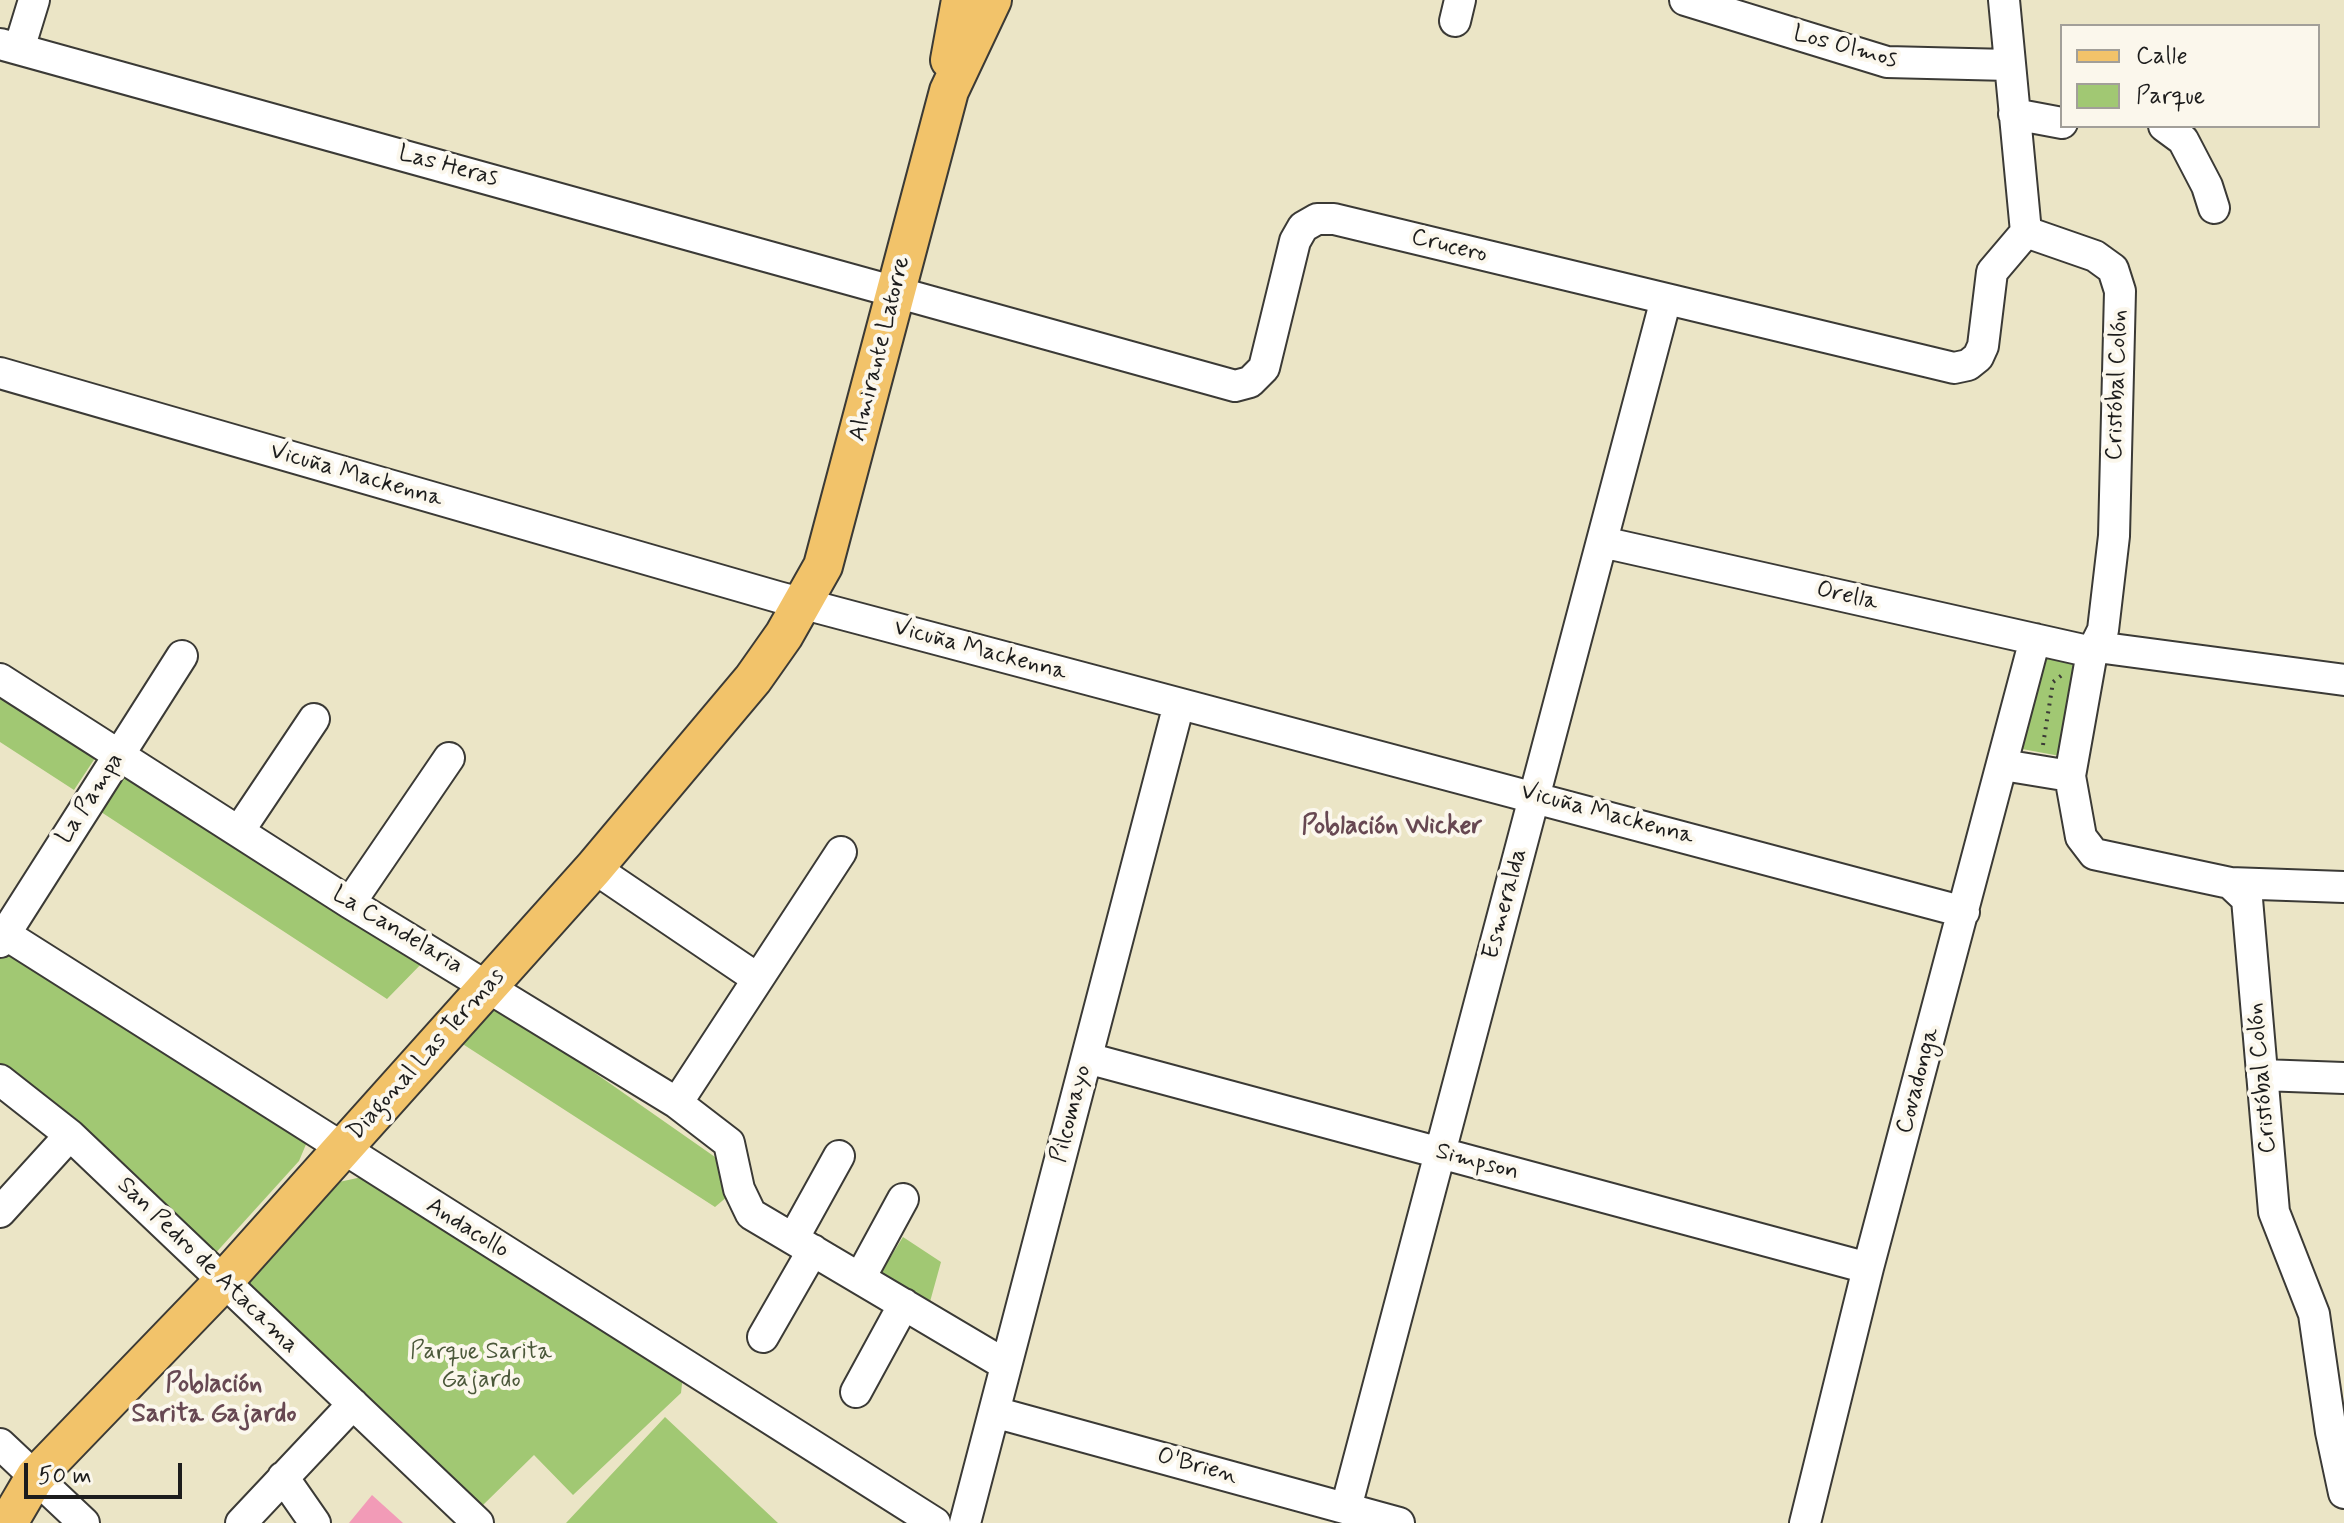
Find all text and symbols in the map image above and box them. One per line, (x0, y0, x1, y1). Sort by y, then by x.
street label: Los Olmos (1790, 20, 1900, 76)
legend (2060, 24, 2320, 128)
text: Calle (2136, 41, 2188, 72)
text: Parque (2136, 81, 2205, 112)
street label: Las Heras (395, 140, 501, 194)
street label: Crucero (1408, 224, 1490, 270)
street label: Almirante Latorre (844, 254, 918, 444)
street label: Cristóbal Colón (2101, 309, 2135, 461)
street label: Vicuña Mackenna (266, 438, 446, 514)
street label: Orella (1813, 576, 1881, 618)
street label: Vicuña Mackenna (890, 614, 1070, 688)
street label: La Pampa (51, 748, 131, 850)
street label: Vicuña Mackenna (1517, 778, 1697, 852)
district label: Población Wicker (1302, 812, 1482, 844)
street label: Esmeralda (1477, 845, 1535, 963)
street label: La Candelaria (326, 881, 468, 981)
street label: Diagonal Las Termas (342, 963, 512, 1147)
street label: Cristóbal Colón (2242, 1001, 2284, 1155)
street label: Covadonga (1891, 1025, 1947, 1137)
street label: Pilcomayo (1045, 1062, 1099, 1166)
street label: Simpson (1432, 1138, 1522, 1188)
street label: San Pedro de Atacama (110, 1172, 304, 1360)
street label: Andacollo (420, 1192, 514, 1266)
park label: Parque Sarita Gajardo (410, 1339, 552, 1395)
district label: Población Sarita Gajardo (132, 1370, 296, 1432)
street label: O'Brien (1154, 1442, 1240, 1492)
scale bar (28, 1447, 186, 1497)
text: 50 m (38, 1461, 92, 1492)

